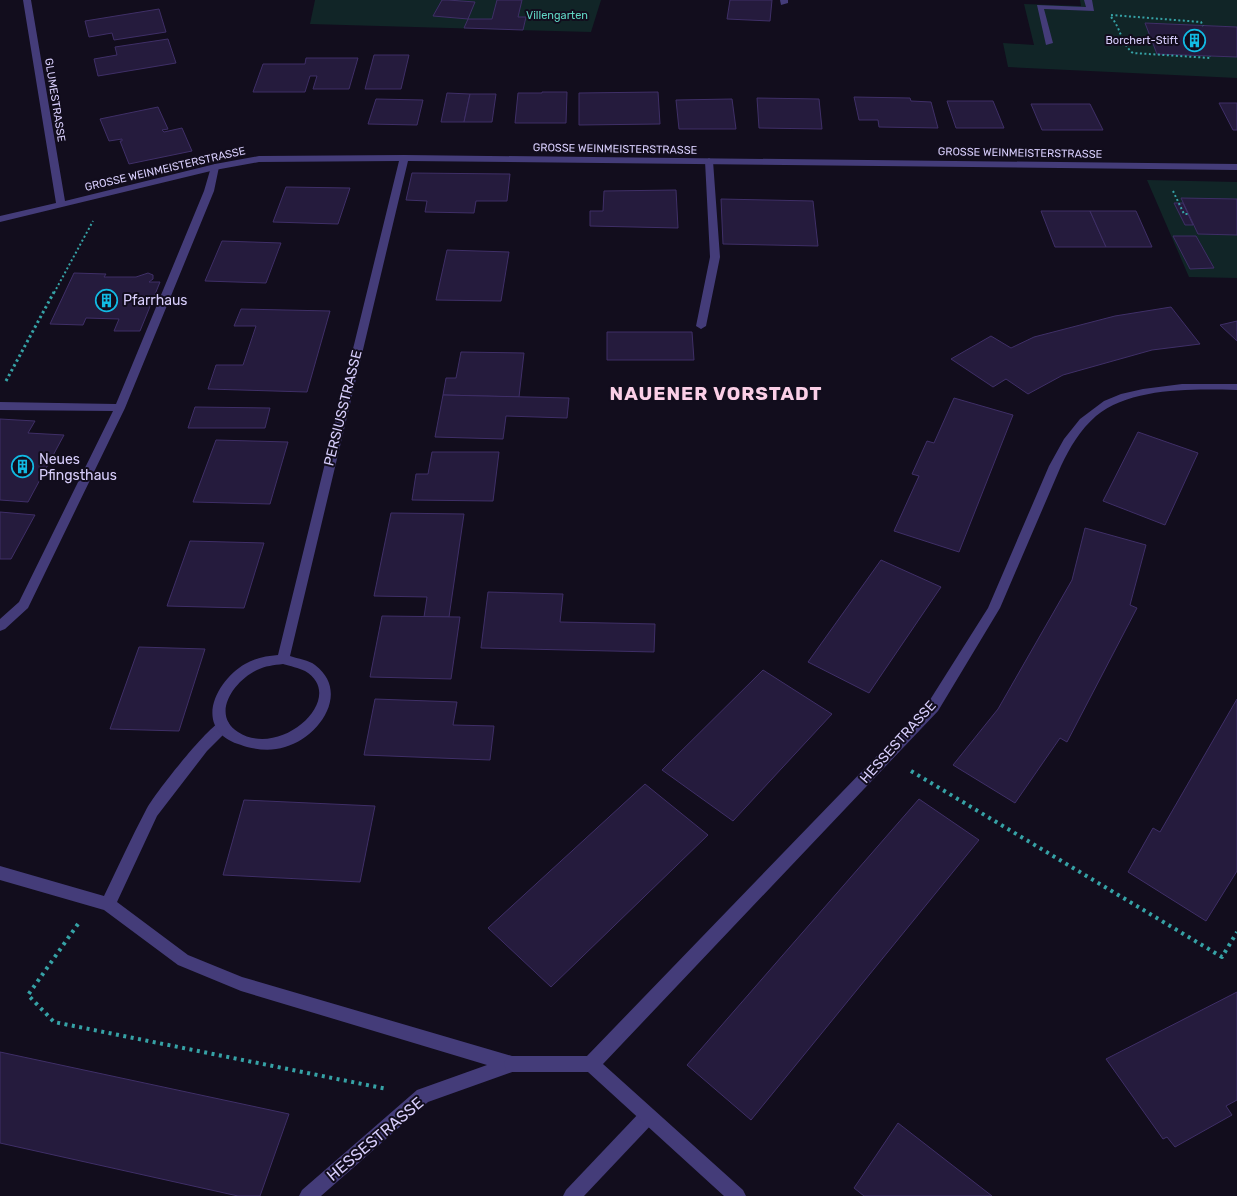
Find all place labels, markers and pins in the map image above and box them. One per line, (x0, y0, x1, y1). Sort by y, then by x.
building icon: Borchert-Stift (1182, 28, 1206, 52)
place label: Borchert-Stift (1105, 34, 1179, 47)
building icon: Pfarrhaus (95, 288, 119, 312)
place label: Pfarrhaus (123, 292, 187, 309)
place label: Neues Pfingsthaus (39, 451, 117, 484)
building icon: Neues Pfingsthaus (11, 455, 35, 479)

